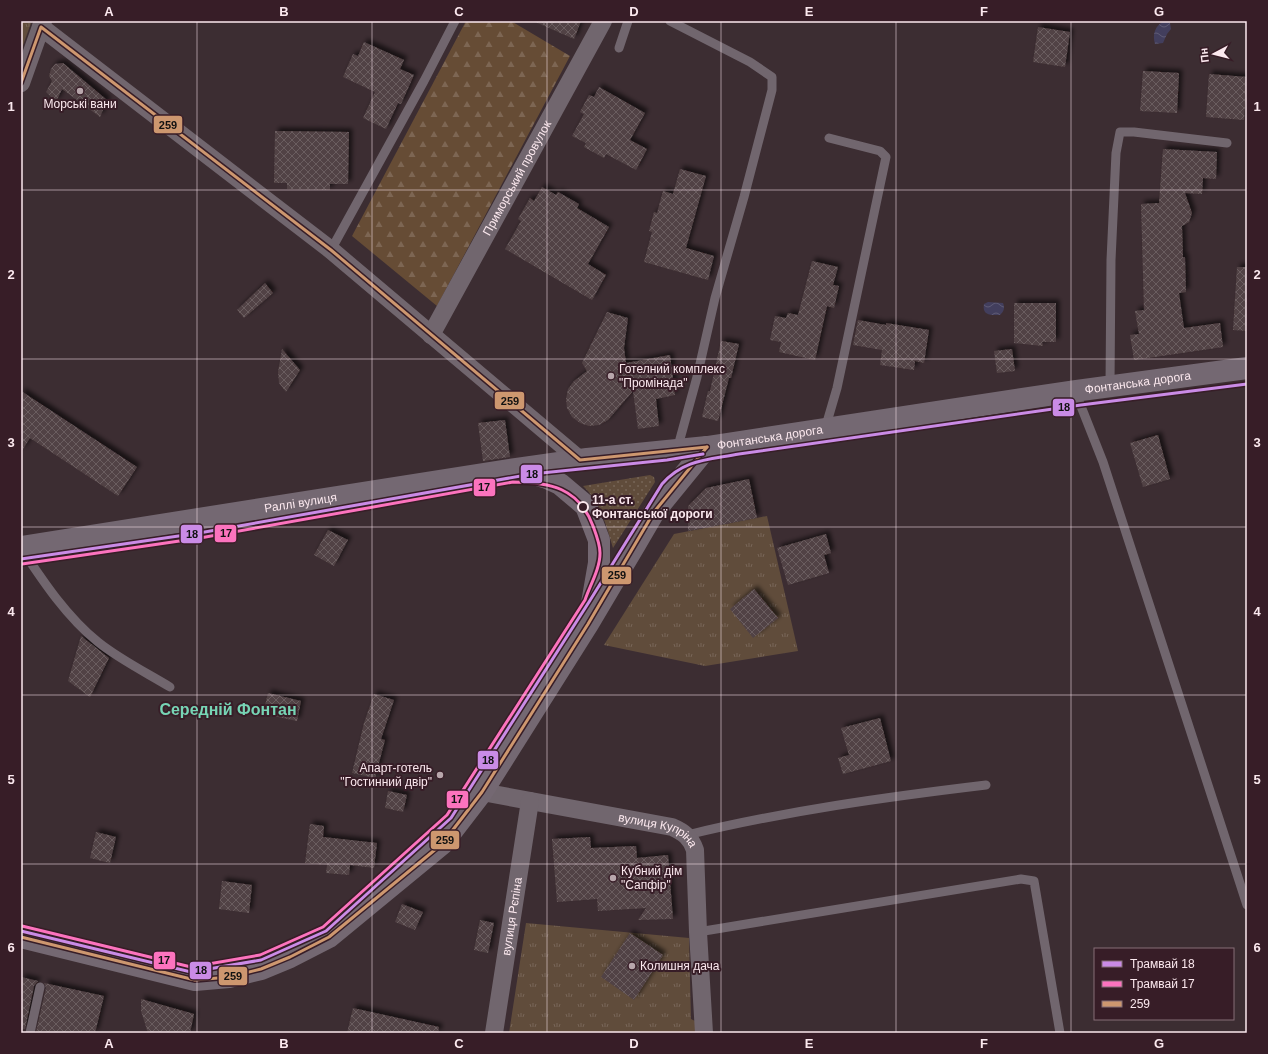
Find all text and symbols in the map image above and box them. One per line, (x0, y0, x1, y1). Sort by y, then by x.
text: A (104, 4, 114, 19)
text: B (279, 4, 289, 19)
text: C (454, 4, 464, 19)
text: D (629, 4, 639, 19)
text: E (805, 4, 814, 19)
text: F (980, 4, 988, 19)
text: G (1154, 4, 1164, 19)
north arrow (1194, 34, 1234, 74)
text: Пн (1197, 47, 1211, 63)
marker: Морські вани (75, 86, 85, 96)
place label: Морські вани (43, 97, 117, 111)
text: 1 (7, 99, 15, 114)
text: 1 (1253, 99, 1261, 114)
line badge: 259 (153, 115, 183, 134)
street label: Приморський провулок (480, 118, 554, 238)
text: 259 (159, 119, 177, 131)
text: 2 (7, 267, 15, 282)
text: 2 (1253, 267, 1261, 282)
place label: Готелний комплекс "Промінада" (619, 362, 725, 390)
street label: Фонтанська дорога (1084, 369, 1192, 397)
marker: Готелний комплекс "Промінада" (606, 371, 616, 381)
line badge: 259 (494, 391, 525, 410)
text: 259 (501, 395, 519, 407)
line badge: 18 (1052, 398, 1075, 417)
text: 18 (1058, 401, 1070, 413)
street label: Фонтанська дорога (716, 422, 824, 452)
text: 3 (7, 435, 15, 450)
text: 3 (1253, 435, 1261, 450)
line badge: 18 (520, 464, 543, 484)
text: 18 (526, 468, 538, 480)
line badge: 17 (473, 478, 496, 497)
text: 17 (478, 481, 490, 493)
street label: Раллі вулиця (263, 490, 338, 515)
place label: 11-а ст. Фонтанської дороги (592, 493, 713, 521)
marker: 11-а ст. Фонтанської дороги (577, 501, 589, 513)
line badge: 18 (180, 524, 203, 544)
line badge: 17 (214, 524, 237, 543)
text: 17 (220, 527, 232, 539)
text: 18 (186, 528, 198, 540)
line badge: 259 (601, 566, 632, 585)
text: 259 (608, 569, 626, 581)
text: 4 (7, 604, 15, 619)
text: 4 (1253, 604, 1261, 619)
district label: Середній Фонтан (159, 701, 297, 718)
line badge: 18 (477, 750, 499, 770)
text: 18 (482, 754, 494, 766)
place label: Апарт-готель "Гостинний двір" (340, 761, 432, 789)
marker: Апарт-готель "Гостинний двір" (435, 770, 445, 780)
text: 5 (7, 772, 15, 787)
text: 5 (1253, 772, 1261, 787)
line badge: 17 (446, 790, 469, 809)
text: 17 (451, 793, 463, 805)
street label: вулиця Купріна (617, 810, 700, 850)
line badge: 259 (430, 830, 460, 850)
text: 259 (436, 834, 454, 846)
place label: Кубний дім "Сапфір" (621, 864, 682, 892)
marker: Кубний дім "Сапфір" (608, 873, 618, 883)
street label: вулиця Рєпіна (499, 876, 525, 956)
text: 6 (7, 940, 15, 955)
text: 6 (1253, 940, 1261, 955)
legend (1094, 948, 1234, 1020)
line badge: 17 (153, 951, 176, 970)
text: 17 (158, 954, 170, 966)
text: Трамвай 18 (1130, 957, 1195, 971)
place label: Колишня дача (640, 959, 720, 973)
line badge: 18 (189, 961, 212, 980)
marker: Колишня дача (627, 961, 637, 971)
text: 18 (195, 964, 207, 976)
line badge: 259 (218, 966, 248, 986)
text: 259 (224, 970, 242, 982)
text: Трамвай 17 (1130, 977, 1195, 991)
text: 259 (1130, 997, 1150, 1011)
text: A (104, 1036, 114, 1051)
text: B (279, 1036, 289, 1051)
text: C (454, 1036, 464, 1051)
text: D (629, 1036, 639, 1051)
text: E (805, 1036, 814, 1051)
text: F (980, 1036, 988, 1051)
text: G (1154, 1036, 1164, 1051)

